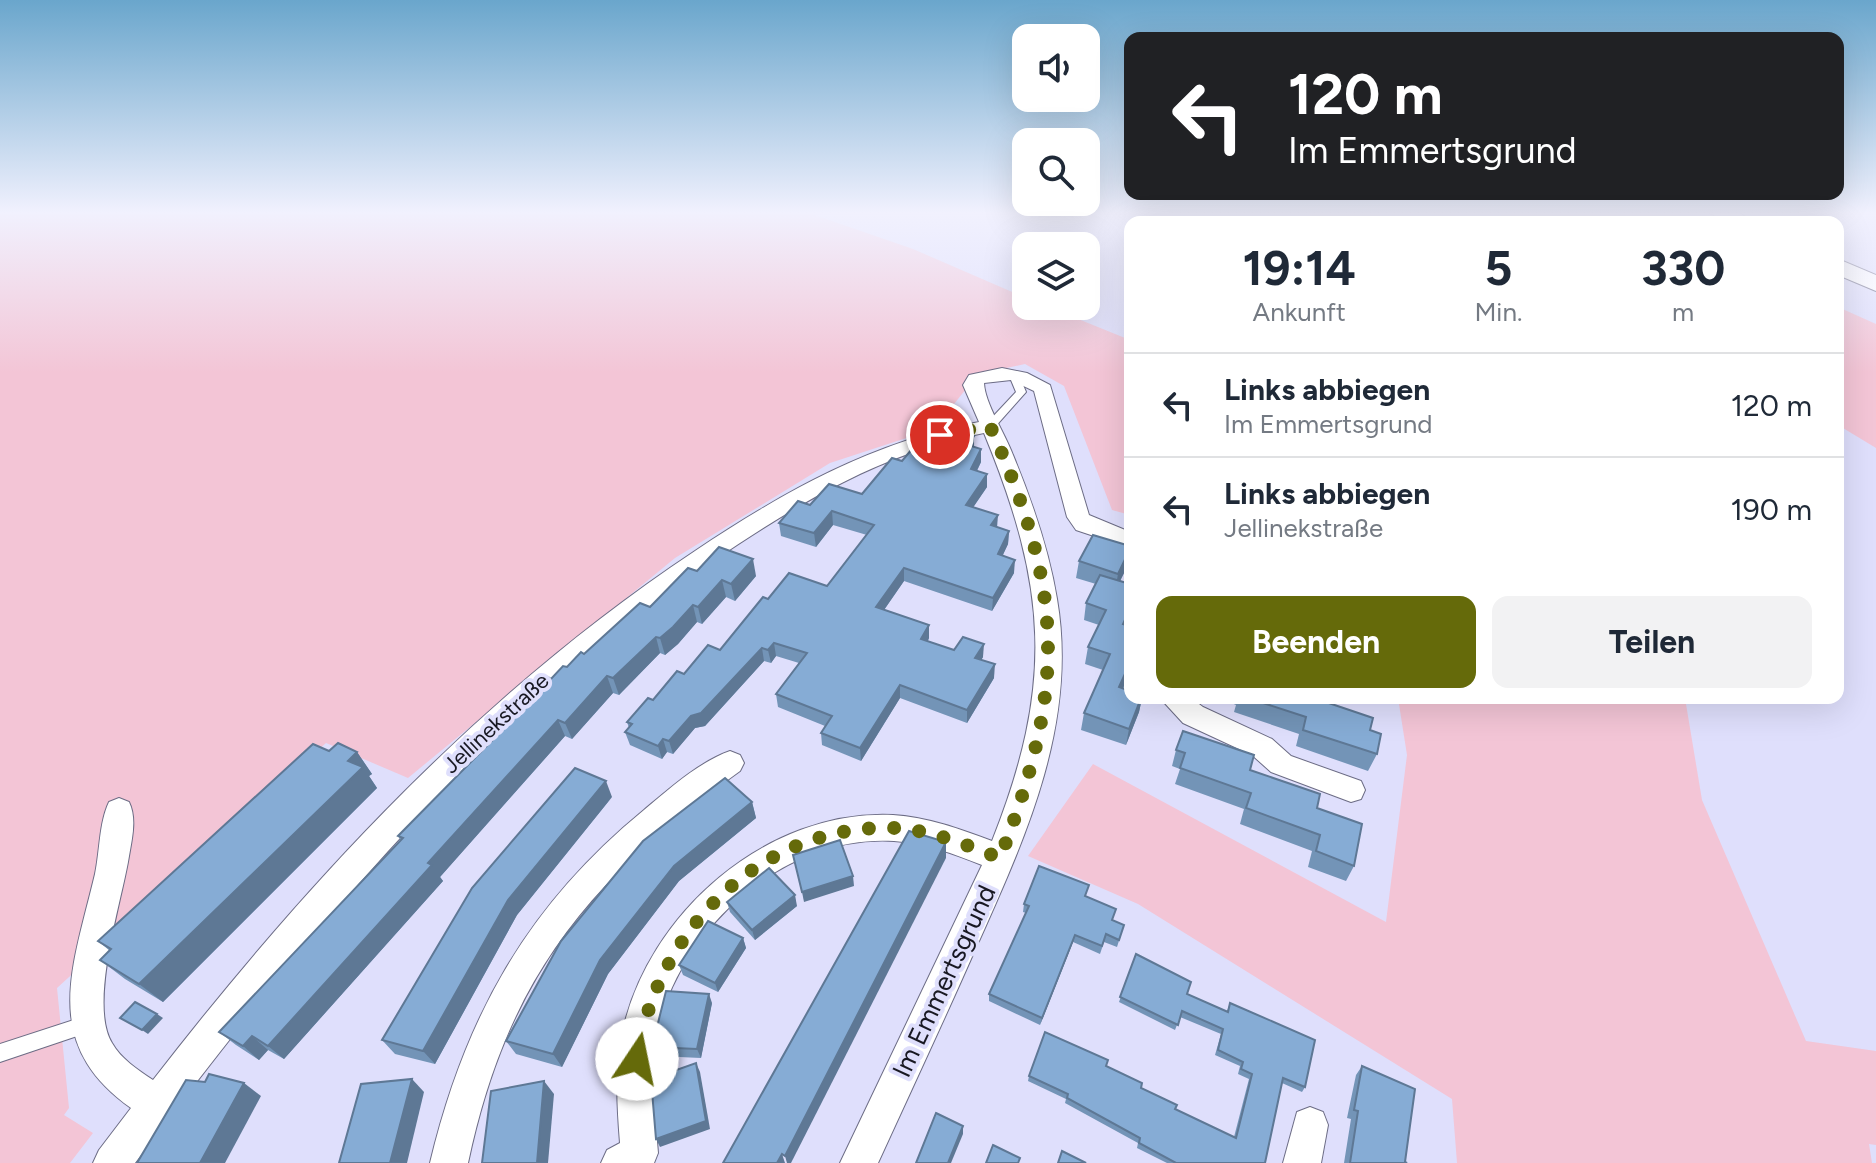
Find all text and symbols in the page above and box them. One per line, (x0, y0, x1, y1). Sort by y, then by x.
map controls (1012, 24, 1100, 320)
button: sound (1012, 24, 1100, 112)
text: 120 m (1288, 61, 1443, 128)
icon: left (1156, 64, 1260, 168)
button: search (1012, 128, 1100, 216)
text: Im Emmertsgrund (1288, 129, 1577, 172)
button: layers (1012, 232, 1100, 320)
text: 19:14 (1243, 239, 1356, 297)
text: 5 (1484, 239, 1512, 297)
text: 330 (1641, 239, 1725, 297)
text: Ankunft (1253, 296, 1346, 328)
text: Min. (1474, 296, 1522, 328)
text: m (1672, 296, 1694, 328)
text: Links abbiegen (1224, 371, 1430, 408)
icon: left (1156, 383, 1200, 427)
text: 120 m (1731, 387, 1812, 424)
pin (906, 401, 974, 469)
text: Im Emmertsgrund (1224, 408, 1432, 440)
icon: arrive (918, 413, 962, 457)
text: Links abbiegen (1224, 475, 1430, 512)
icon: left (1156, 487, 1200, 531)
text: 190 m (1730, 491, 1812, 528)
text: Jellinekstraße (1224, 512, 1383, 544)
button: Beenden (1156, 596, 1476, 688)
button: Teilen (1492, 596, 1812, 688)
street label: Jellinekstraße (438, 667, 554, 779)
street label: Im Emmertsgrund (885, 880, 1003, 1082)
position arrow (595, 1017, 679, 1101)

